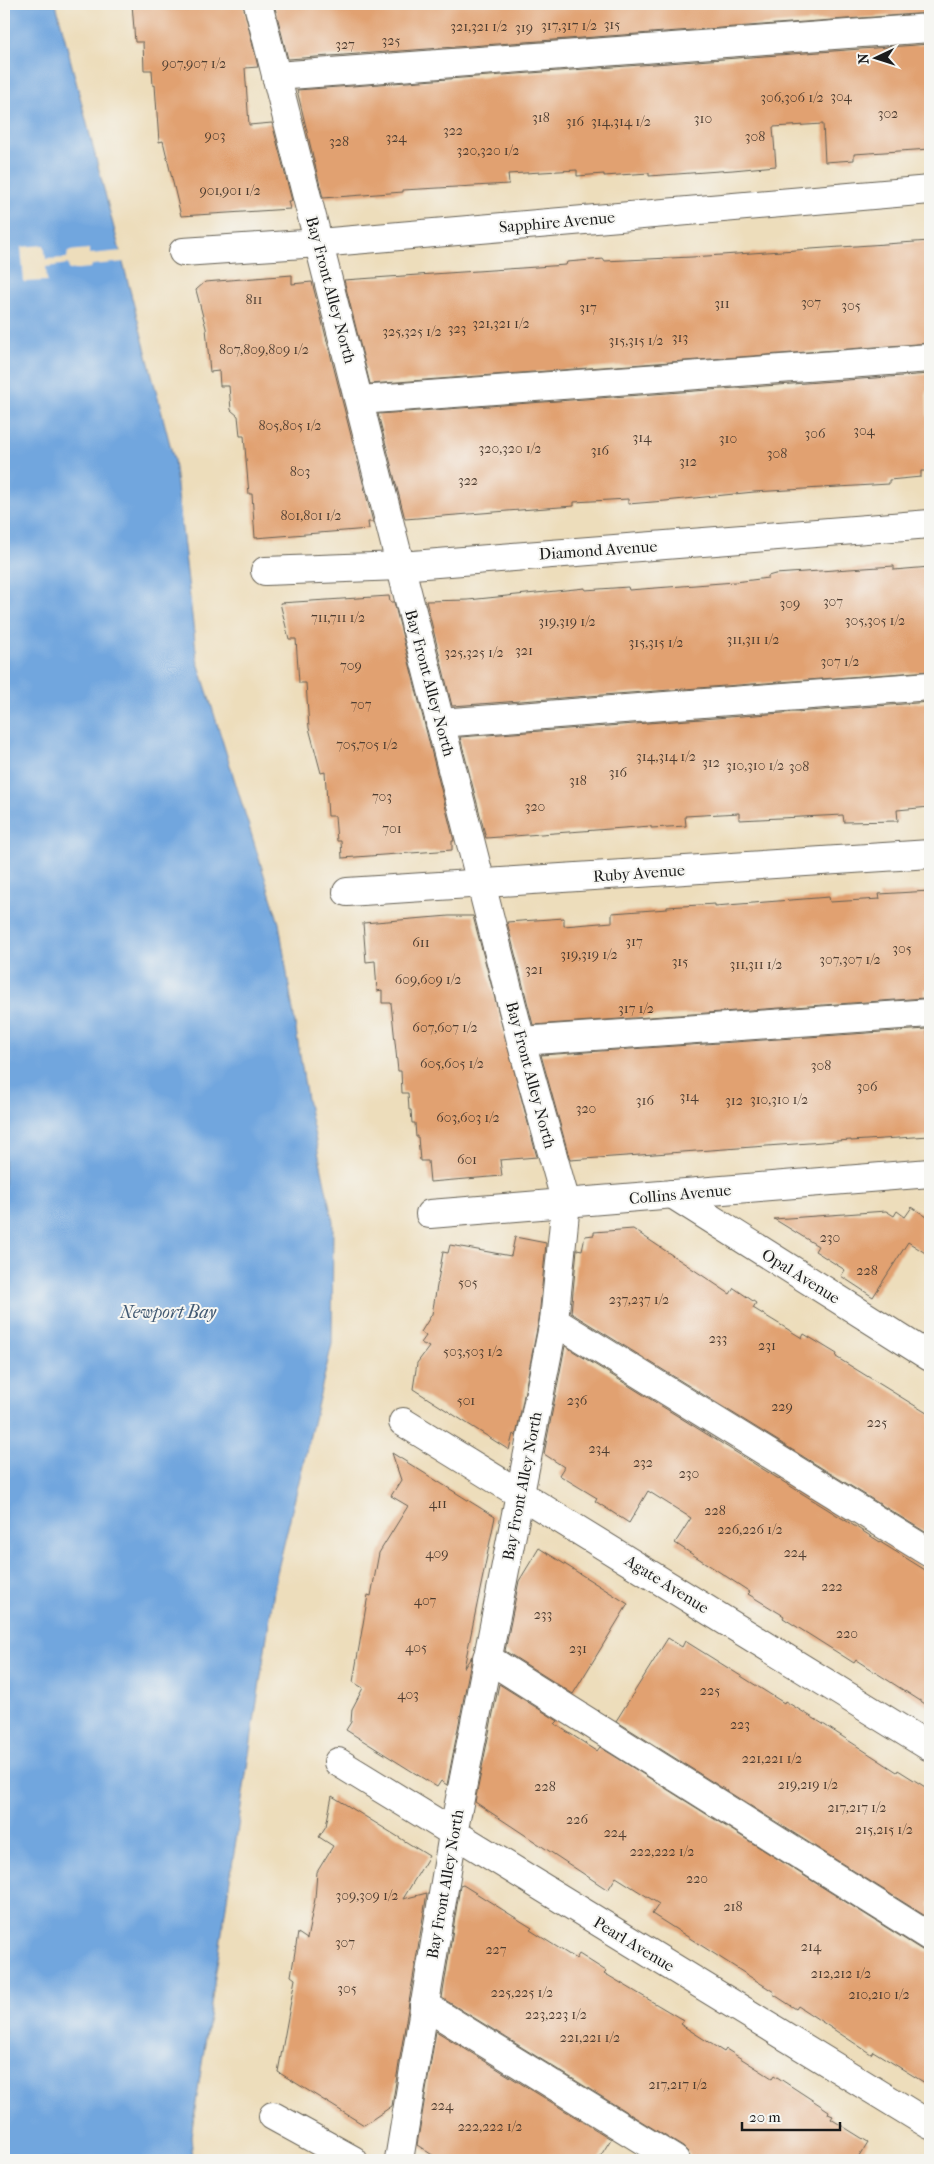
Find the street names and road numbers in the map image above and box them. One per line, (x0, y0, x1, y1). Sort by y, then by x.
street label: Sapphire Avenue (498, 207, 616, 237)
street label: Bay Front Alley North (302, 214, 360, 366)
street label: Diamond Avenue (538, 536, 658, 564)
street label: Bay Front Alley North (401, 607, 459, 759)
street label: Ruby Avenue (593, 860, 686, 886)
street label: Bay Front Alley North (502, 999, 560, 1151)
street label: Collins Avenue (628, 1180, 732, 1208)
street label: Opal Avenue (758, 1245, 844, 1308)
street label: Bay Front Alley North (498, 1410, 546, 1562)
street label: Agate Avenue (621, 1550, 712, 1617)
street label: Bay Front Alley North (423, 1808, 467, 1960)
street label: Pearl Avenue (590, 1912, 678, 1976)

